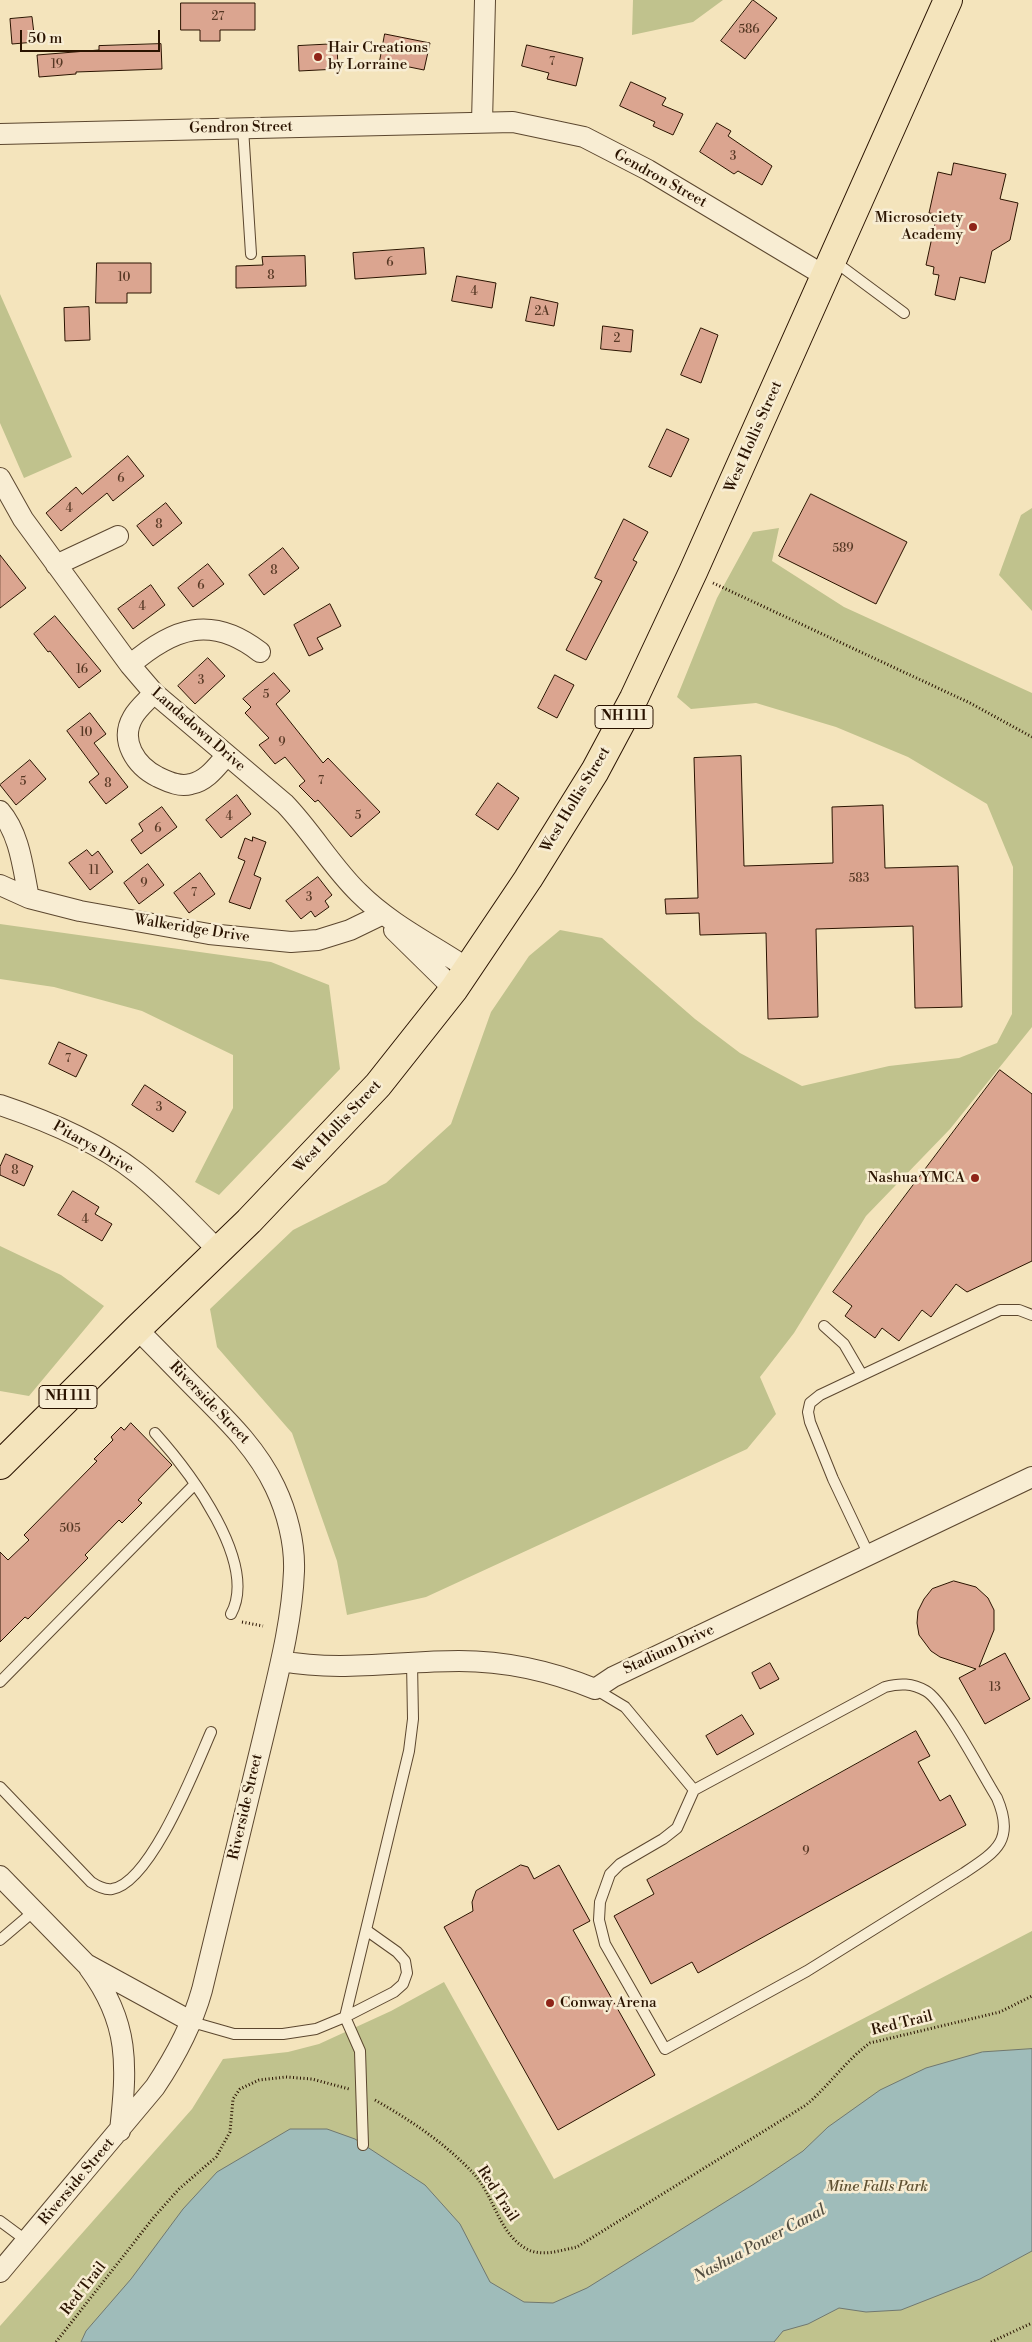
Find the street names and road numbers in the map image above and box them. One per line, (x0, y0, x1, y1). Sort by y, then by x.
street label: Gendron Street (189, 118, 293, 138)
street label: Gendron Street (610, 146, 710, 212)
street label: West Hollis Street (721, 379, 787, 495)
street label: Landsdown Drive (147, 684, 249, 776)
road number: NH 111 (595, 706, 653, 729)
street label: West Hollis Street (537, 744, 615, 856)
street label: Walkeridge Drive (133, 911, 251, 947)
street label: West Hollis Street (291, 1077, 385, 1177)
street label: Pitarys Drive (49, 1118, 137, 1178)
street label: Riverside Street (165, 1358, 253, 1448)
road number: NH 111 (39, 1385, 97, 1408)
street label: Stadium Drive (621, 1621, 717, 1679)
street label: Riverside Street (225, 1752, 267, 1862)
street label: Red Trail (869, 2008, 935, 2040)
street label: Riverside Street (35, 2135, 119, 2229)
street label: Red Trail (472, 2163, 522, 2225)
street label: Red Trail (58, 2259, 110, 2319)

